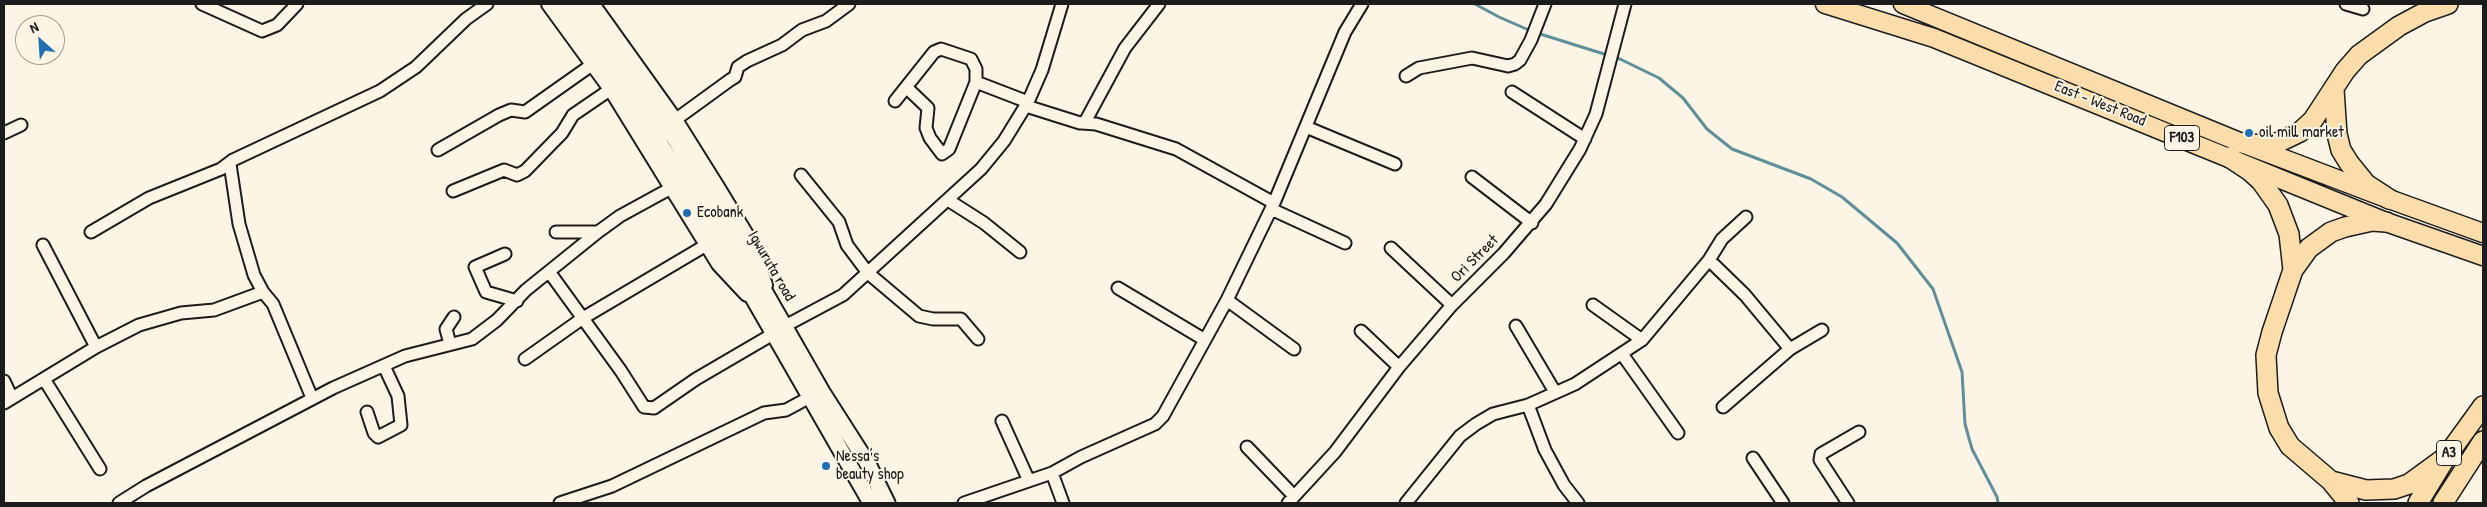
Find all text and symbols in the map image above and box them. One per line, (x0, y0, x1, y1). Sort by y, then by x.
north arrow (15, 15, 65, 65)
text: N (26, 17, 41, 37)
street label: East - West Road (2052, 77, 2148, 131)
place label: oil mill market (2259, 123, 2344, 143)
road number: F103 (2164, 126, 2200, 150)
marker: oil mill market (2243, 127, 2255, 139)
place label: Ecobank (697, 203, 743, 223)
marker: Ecobank (681, 207, 693, 219)
street label: Igwuruta road (743, 228, 799, 304)
street label: Ori Street (1447, 231, 1503, 287)
road number: A3 (2436, 440, 2462, 466)
place label: Nessa’s beauty shop (836, 447, 904, 485)
marker: Nessa’s beauty shop (820, 460, 832, 472)

